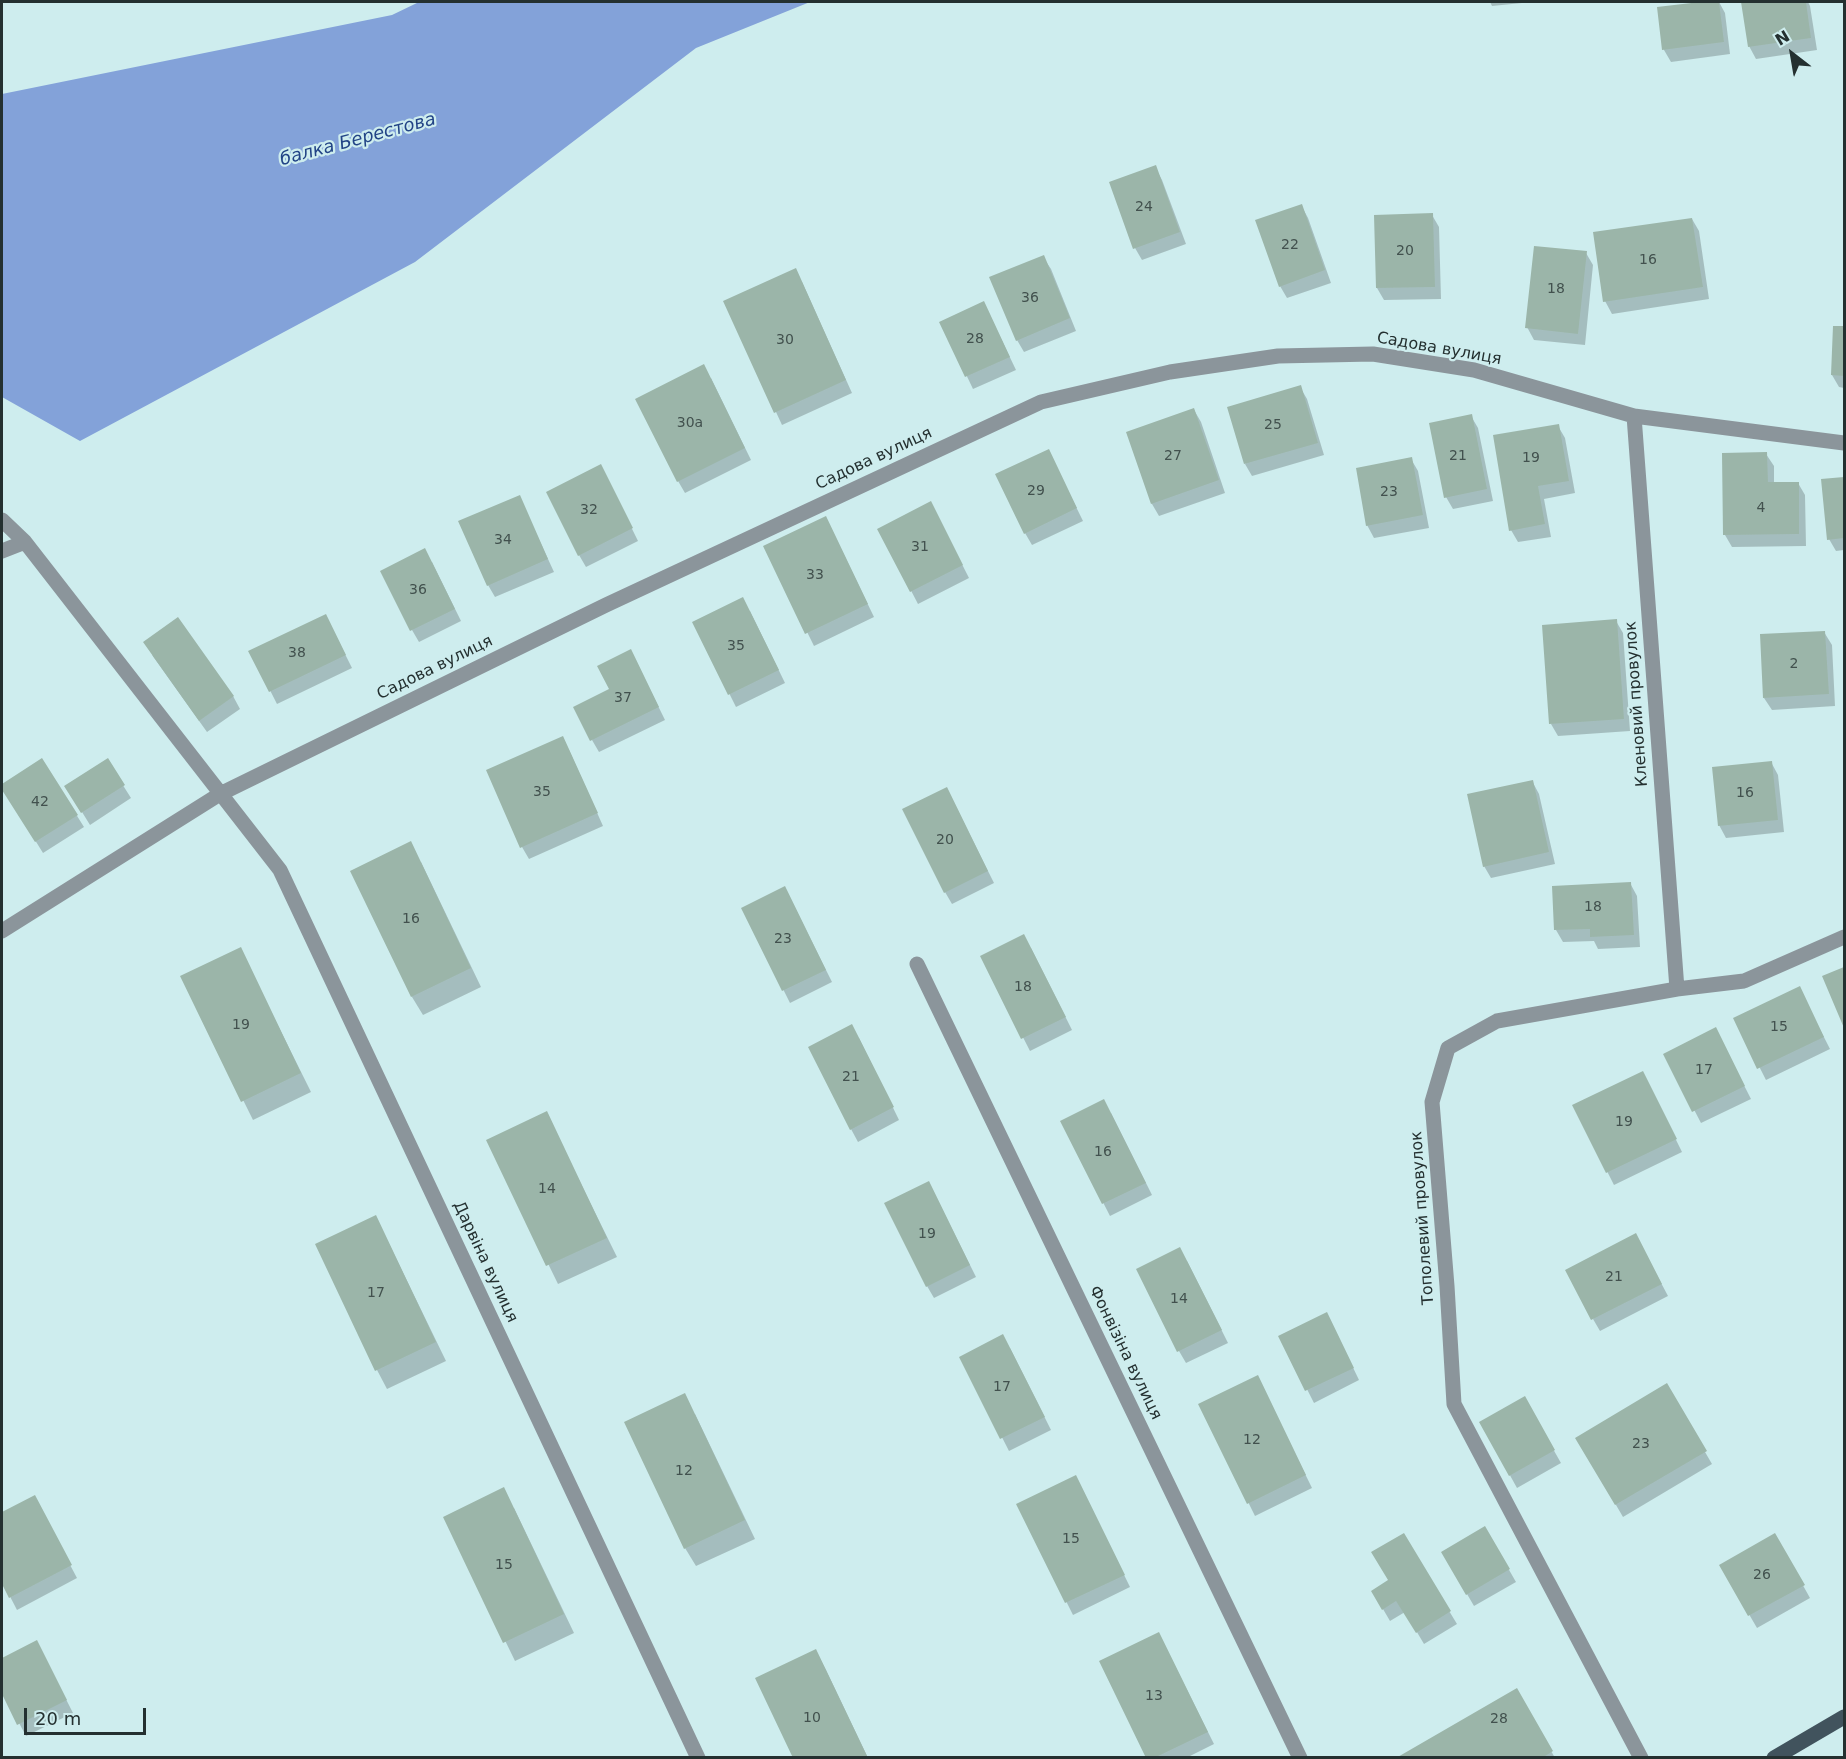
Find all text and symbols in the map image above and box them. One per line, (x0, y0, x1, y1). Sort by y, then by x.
north arrow (1762, 24, 1822, 84)
text: N (1772, 27, 1793, 50)
water label: балка Берестова (278, 109, 438, 171)
house number: 24 (1135, 199, 1153, 215)
house number: 22 (1281, 237, 1299, 253)
house number: 20 (1396, 243, 1414, 259)
house number: 16 (1639, 252, 1657, 268)
house number: 18 (1547, 281, 1565, 297)
house number: 36 (1021, 290, 1039, 306)
street label: Садова вулиця (1375, 329, 1503, 369)
house number: 28 (966, 331, 984, 347)
house number: 30 (776, 332, 794, 348)
house number: 30а (677, 415, 703, 431)
house number: 25 (1264, 417, 1282, 433)
street label: Садова вулиця (813, 424, 935, 494)
house number: 27 (1164, 448, 1182, 464)
house number: 21 (1449, 448, 1467, 464)
house number: 19 (1522, 450, 1540, 466)
house number: 29 (1027, 483, 1045, 499)
house number: 23 (1380, 484, 1398, 500)
house number: 4 (1757, 500, 1765, 516)
house number: 32 (580, 502, 598, 518)
house number: 34 (494, 532, 512, 548)
house number: 31 (911, 539, 929, 555)
house number: 33 (806, 567, 824, 583)
house number: 36 (409, 582, 427, 598)
street label: Кленовий провулок (1622, 621, 1652, 787)
street label: Садова вулиця (374, 632, 496, 704)
house number: 35 (727, 638, 745, 654)
house number: 38 (288, 645, 306, 661)
house number: 2 (1790, 656, 1798, 672)
house number: 37 (614, 690, 632, 706)
house number: 35 (533, 784, 551, 800)
house number: 16 (1736, 785, 1754, 801)
house number: 42 (31, 794, 49, 810)
house number: 20 (936, 832, 954, 848)
house number: 18 (1584, 899, 1602, 915)
house number: 16 (402, 911, 420, 927)
house number: 23 (774, 931, 792, 947)
house number: 18 (1014, 979, 1032, 995)
house number: 19 (232, 1017, 250, 1033)
house number: 15 (1770, 1019, 1788, 1035)
house number: 17 (1695, 1062, 1713, 1078)
house number: 21 (842, 1069, 860, 1085)
house number: 19 (1615, 1114, 1633, 1130)
street label: Тополевий провулок (1407, 1130, 1439, 1306)
house number: 16 (1094, 1144, 1112, 1160)
house number: 14 (538, 1181, 556, 1197)
street label: Дарвіна вулиця (448, 1198, 522, 1326)
house number: 19 (918, 1226, 936, 1242)
house number: 21 (1605, 1269, 1623, 1285)
street label: Фонвізіна вулиця (1084, 1283, 1166, 1423)
house number: 17 (367, 1285, 385, 1301)
house number: 14 (1170, 1291, 1188, 1307)
house number: 17 (993, 1379, 1011, 1395)
house number: 12 (1243, 1432, 1261, 1448)
house number: 23 (1632, 1436, 1650, 1452)
house number: 12 (675, 1463, 693, 1479)
house number: 15 (1062, 1531, 1080, 1547)
house number: 15 (495, 1557, 513, 1573)
house number: 26 (1753, 1567, 1771, 1583)
house number: 13 (1145, 1688, 1163, 1704)
scale bar (27, 1696, 148, 1734)
text: 20 m (35, 1708, 81, 1729)
house number: 10 (803, 1710, 821, 1726)
house number: 28 (1490, 1711, 1508, 1727)

